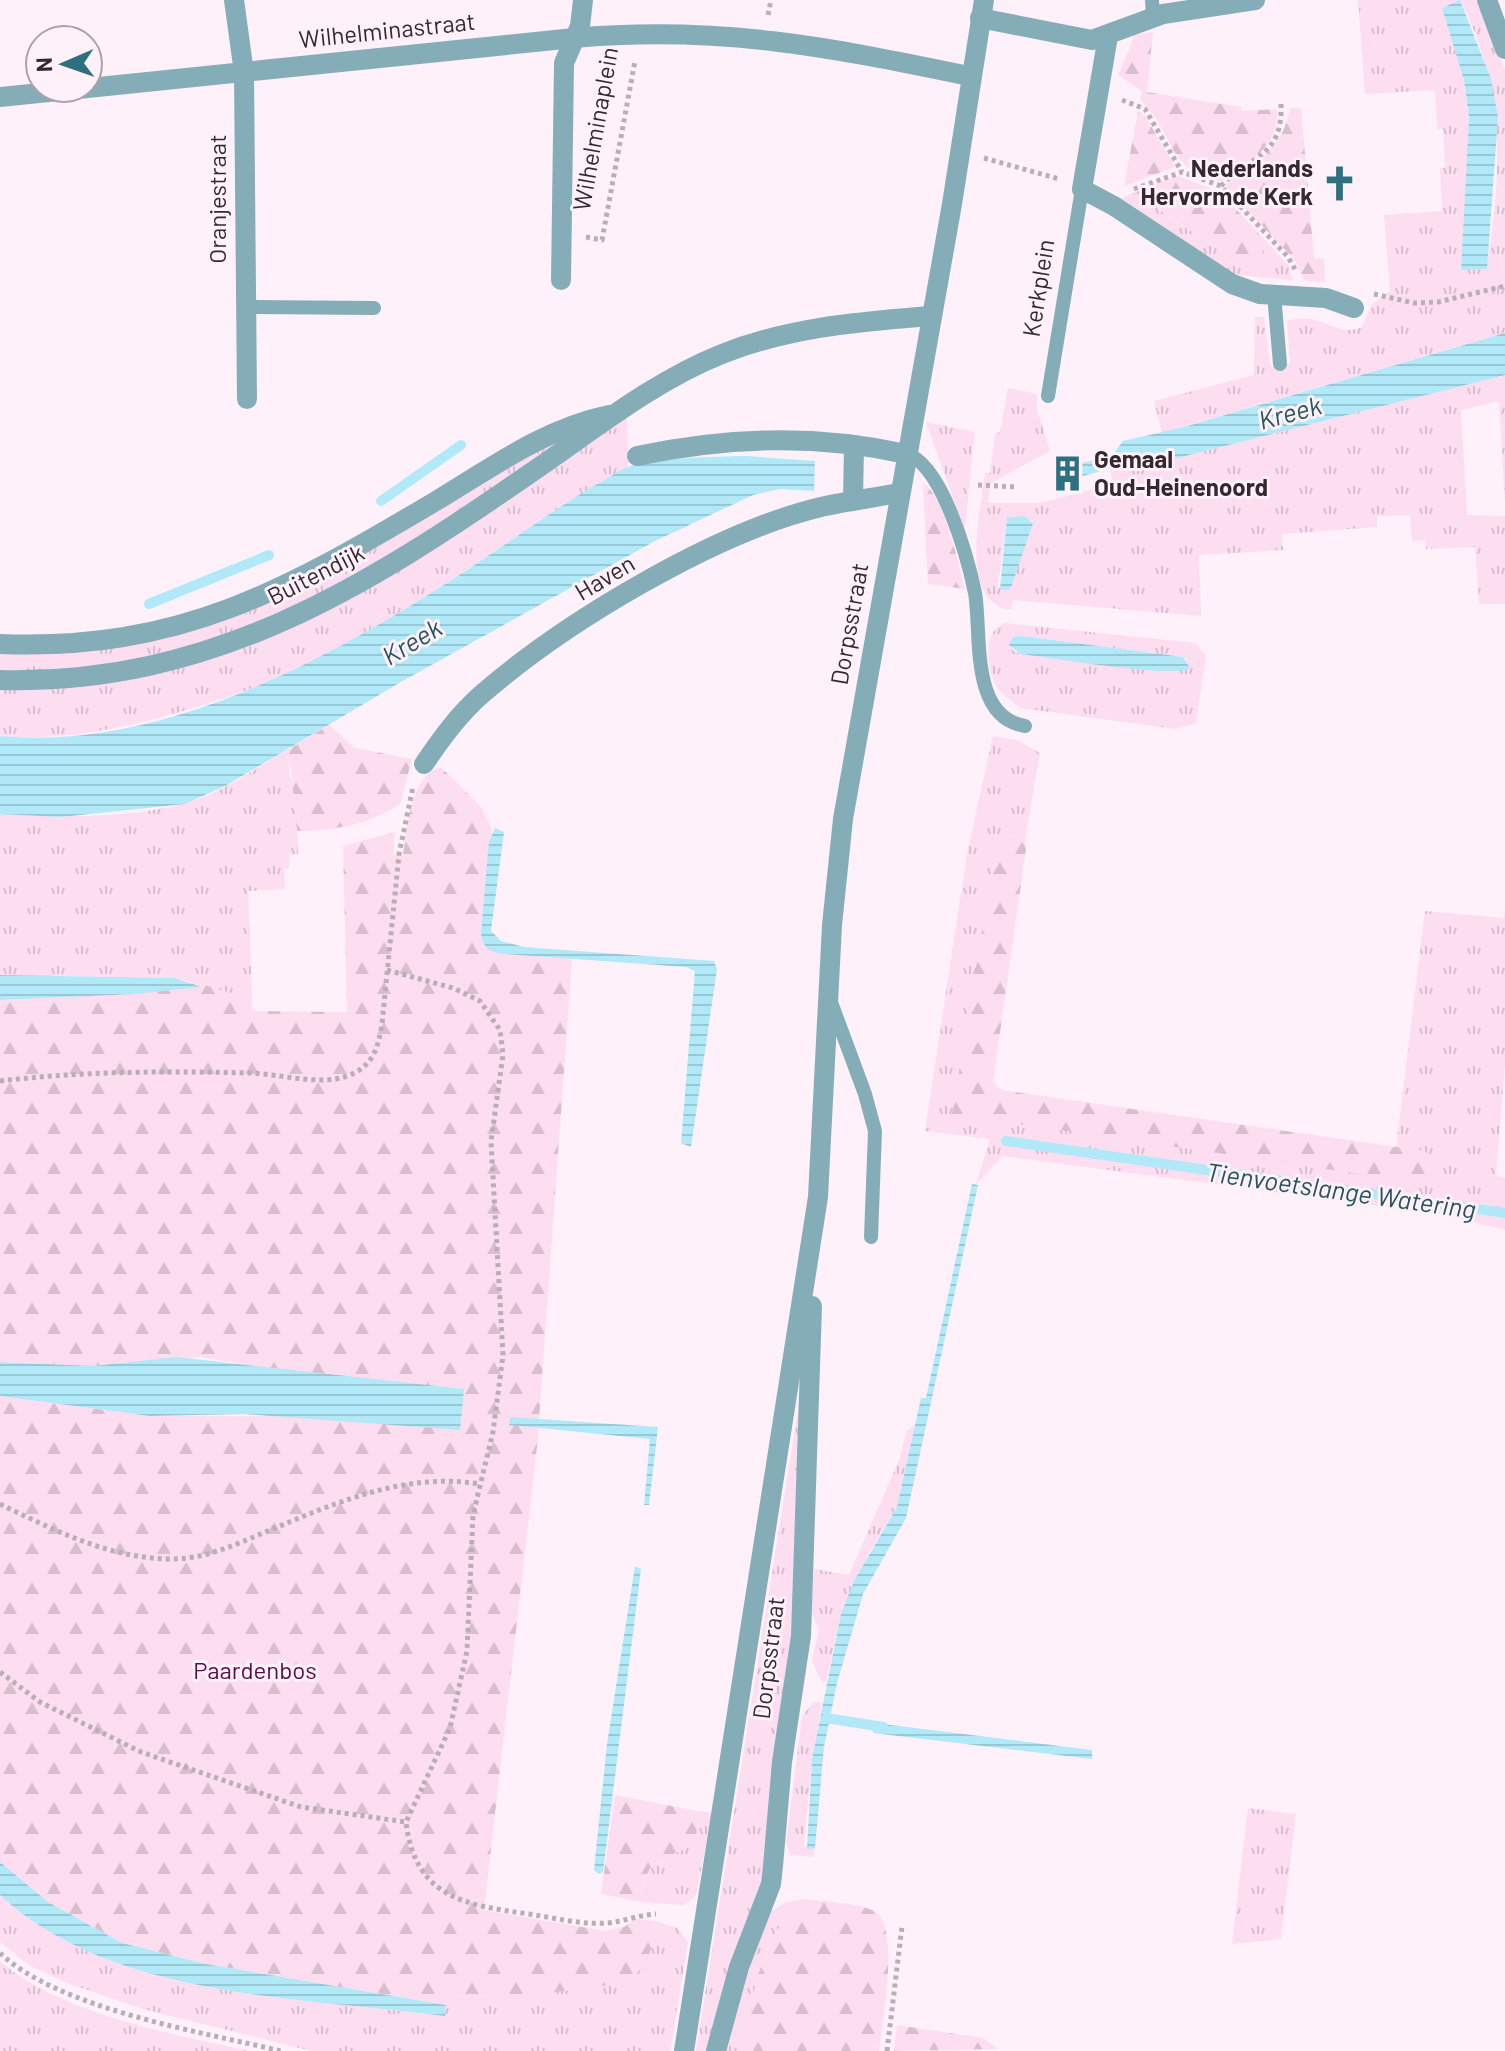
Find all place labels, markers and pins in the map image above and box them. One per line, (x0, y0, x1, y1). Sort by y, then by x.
place label: Nederlands Hervormde Kerk (1140, 153, 1313, 210)
church icon: Nederlands Hervormde Kerk (1320, 164, 1358, 202)
place label: Gemaal Oud-Heinenoord (1094, 444, 1268, 501)
building icon: Gemaal Oud-Heinenoord (1049, 455, 1087, 493)

